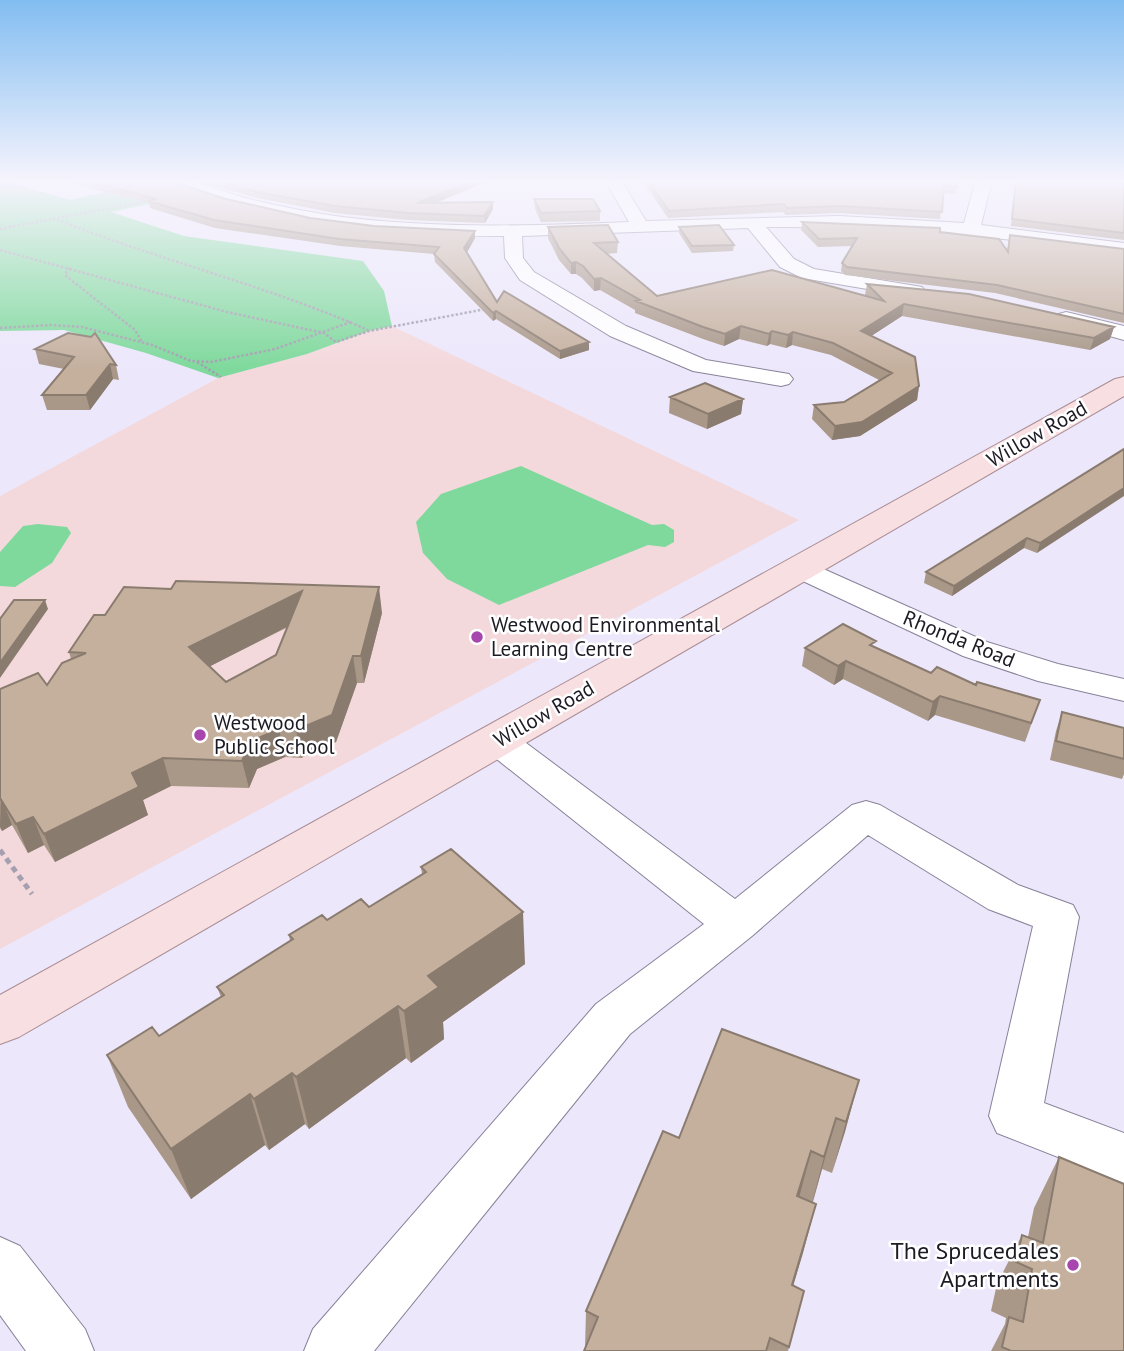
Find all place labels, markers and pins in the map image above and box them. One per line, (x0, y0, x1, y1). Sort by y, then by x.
place label: Westwood Environmental Learning Centre (491, 611, 720, 662)
marker: Westwood Environmental Learning Centre (469, 629, 485, 645)
place label: Westwood Public School (214, 709, 335, 760)
marker: Westwood Public School (192, 727, 208, 743)
place label: The Sprucedales Apartments (891, 1235, 1059, 1294)
marker: The Sprucedales Apartments (1065, 1257, 1081, 1273)

